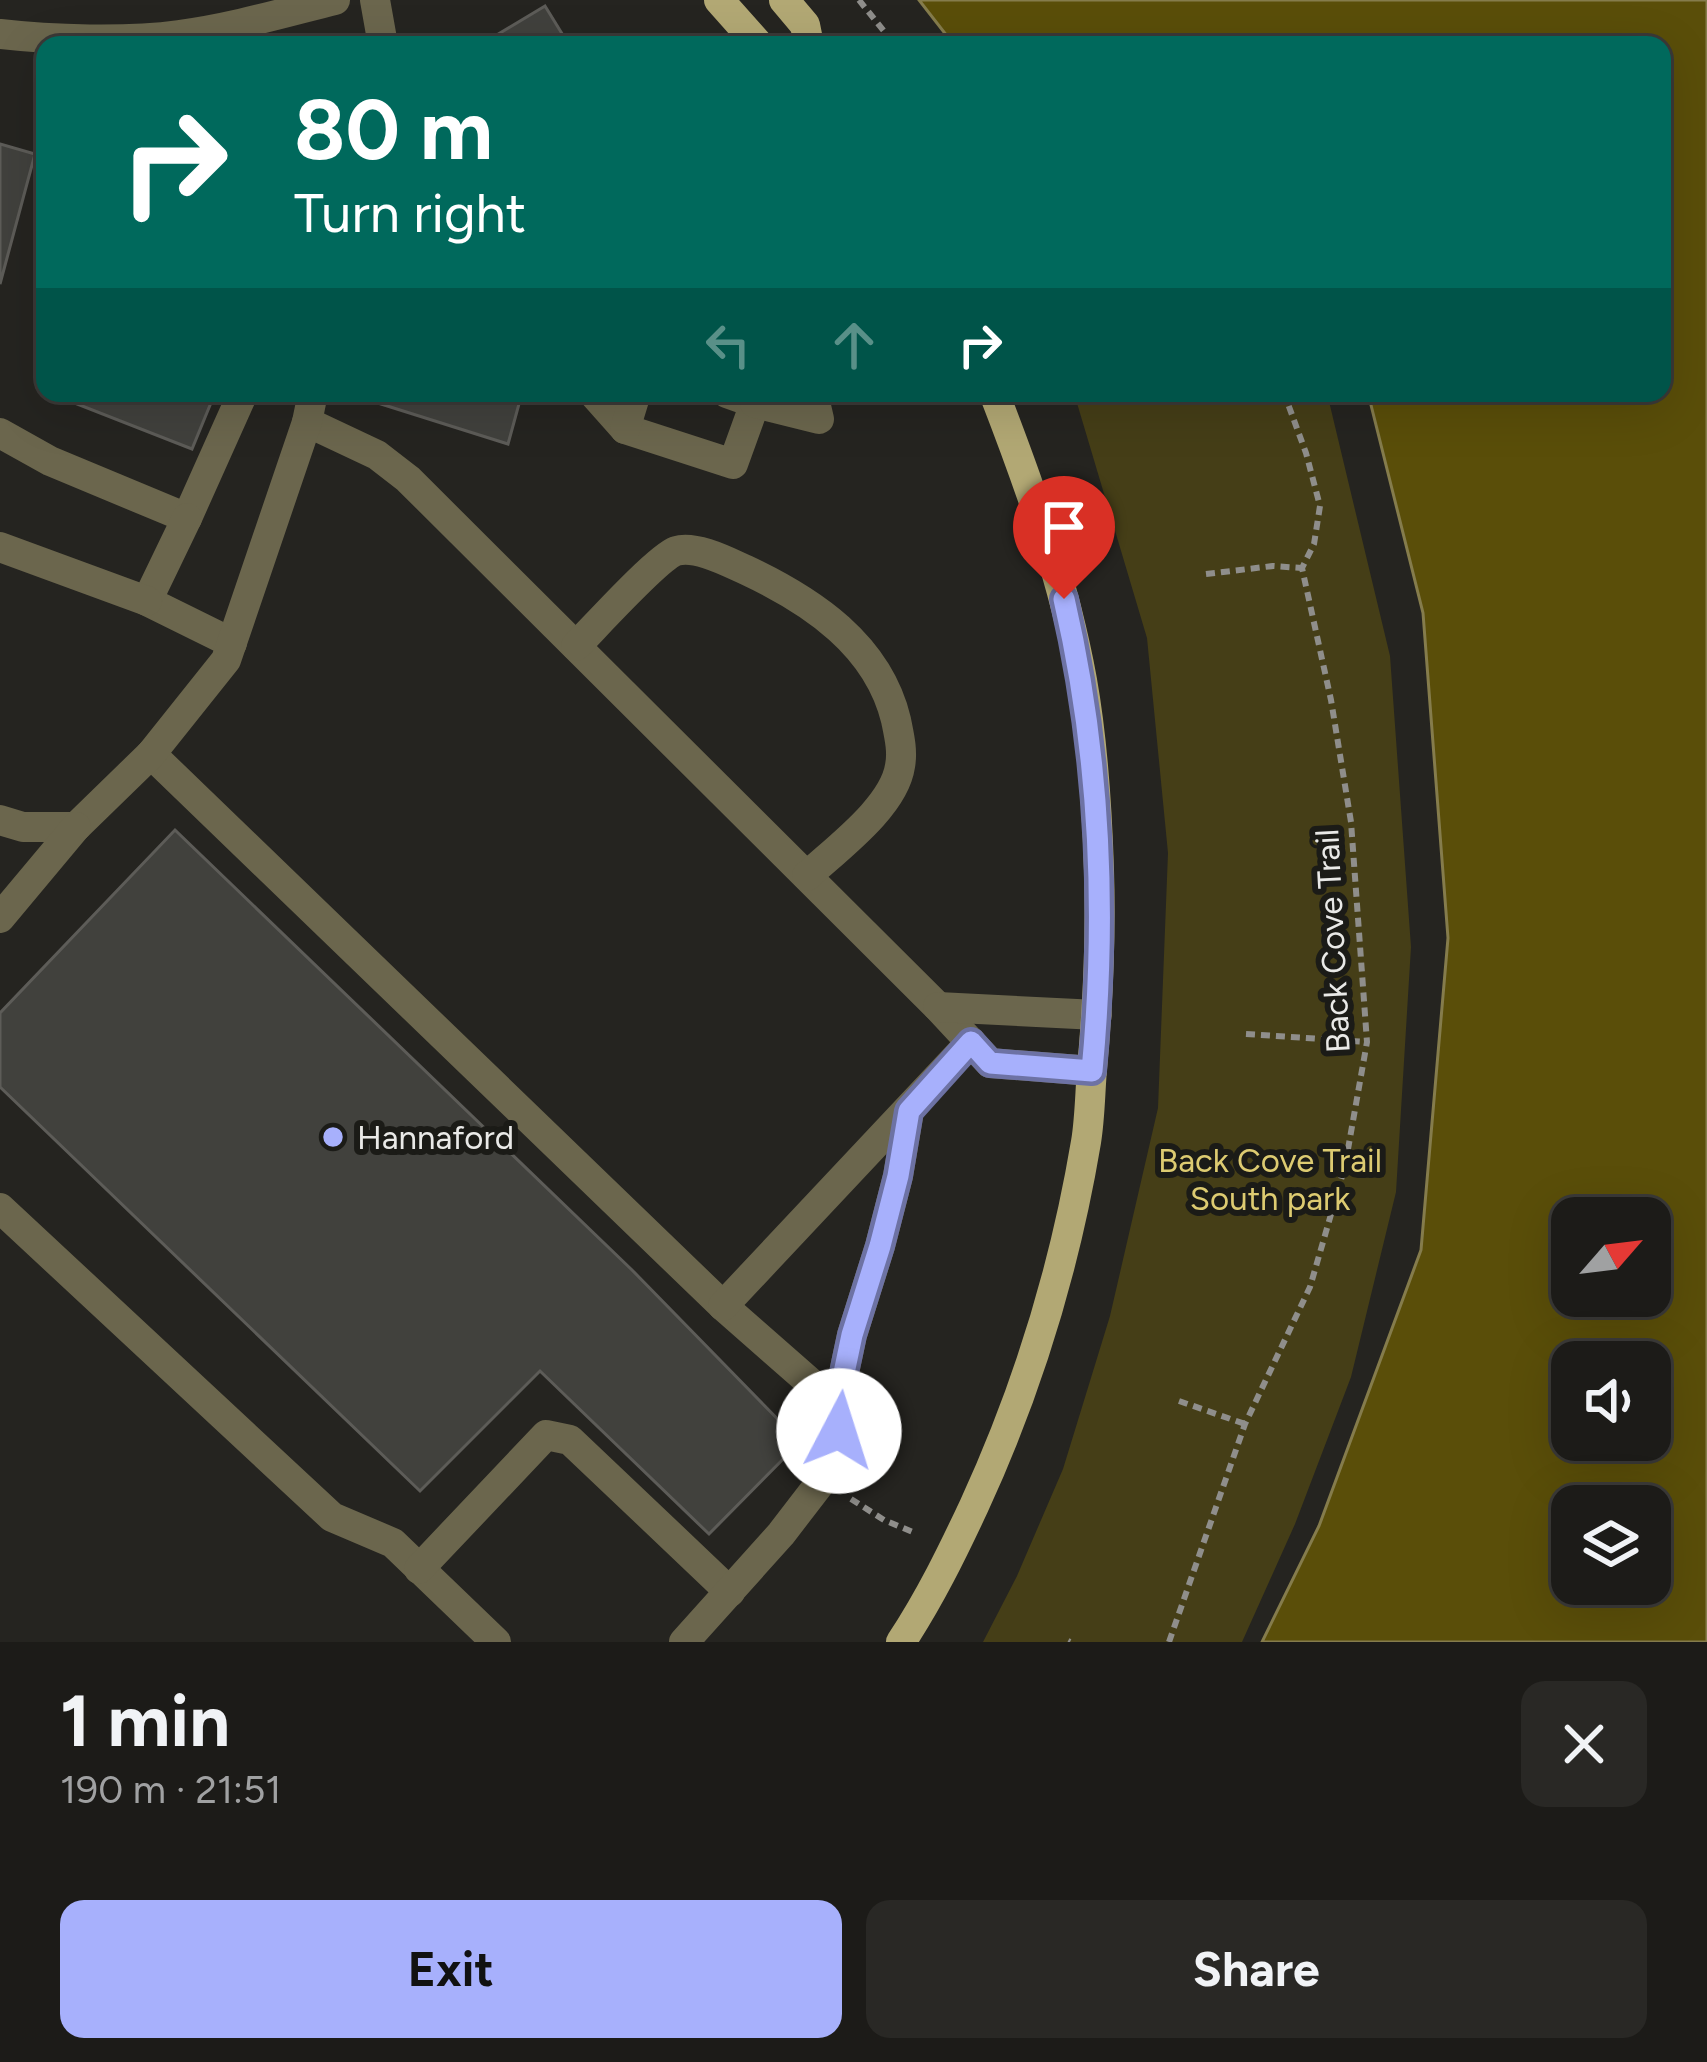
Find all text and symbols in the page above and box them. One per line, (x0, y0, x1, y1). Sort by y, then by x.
text: 80 m (294, 79, 493, 180)
icon: right (96, 84, 252, 240)
text: Turn right (294, 181, 526, 246)
icon: left (695, 312, 761, 378)
icon: ahead (821, 312, 887, 378)
icon: right (947, 312, 1013, 378)
pin (1013, 476, 1115, 599)
icon: arrive (1031, 494, 1097, 560)
street label: Back Cove Trail (1307, 828, 1358, 1054)
place label: Hannaford (357, 1118, 514, 1157)
marker: Hannaford (320, 1124, 346, 1150)
park label: Back Cove Trail South park (1158, 1141, 1382, 1218)
north arrow (1551, 1197, 1671, 1317)
map controls (1551, 1197, 1671, 1605)
button: sound (1551, 1341, 1671, 1461)
position arrow (776, 1368, 902, 1494)
button: layers (1551, 1485, 1671, 1605)
text: 1 min (60, 1678, 230, 1764)
button: close (1521, 1681, 1647, 1807)
text: 190 m · 21:51 (60, 1766, 281, 1813)
button: Exit (60, 1900, 842, 2038)
button: Share (866, 1900, 1647, 2038)

